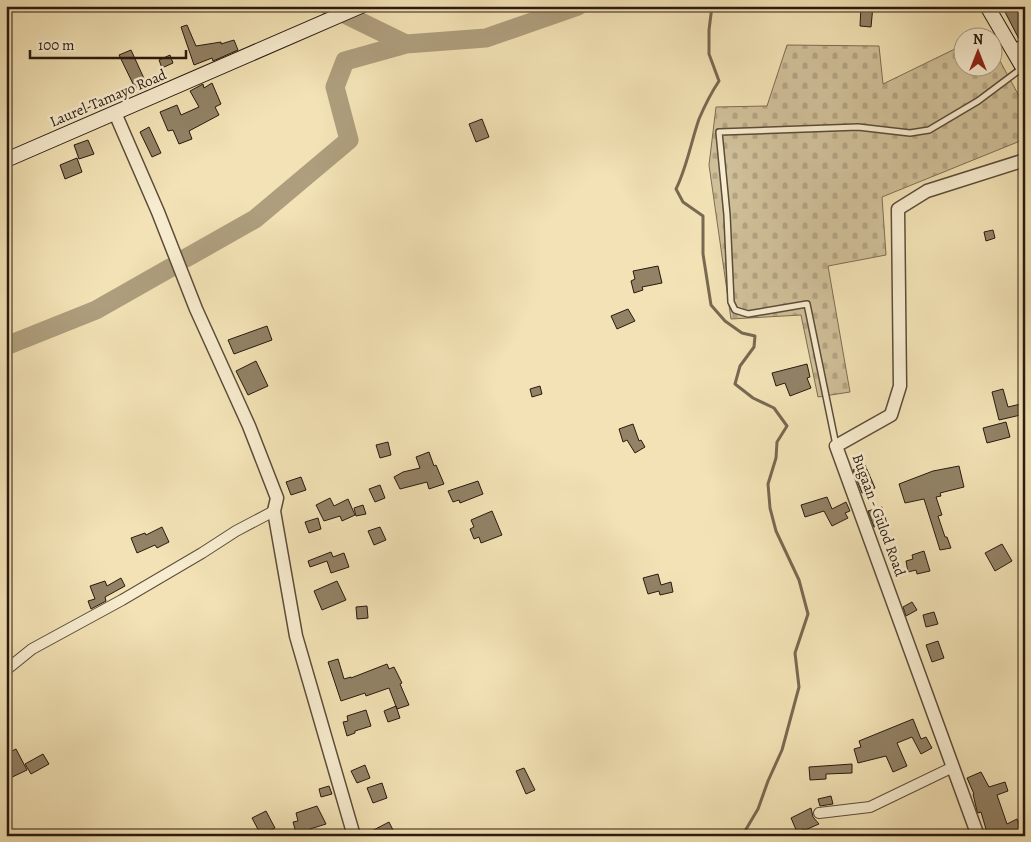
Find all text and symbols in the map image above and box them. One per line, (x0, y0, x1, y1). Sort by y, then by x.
scale bar (30, 28, 186, 60)
north arrow (954, 28, 1004, 78)
text: N (973, 30, 983, 49)
text: 100 m (38, 35, 75, 55)
street label: Laurel-Tamayo Road (47, 64, 170, 132)
street label: Bugaan - Gulod Road (848, 451, 911, 580)

